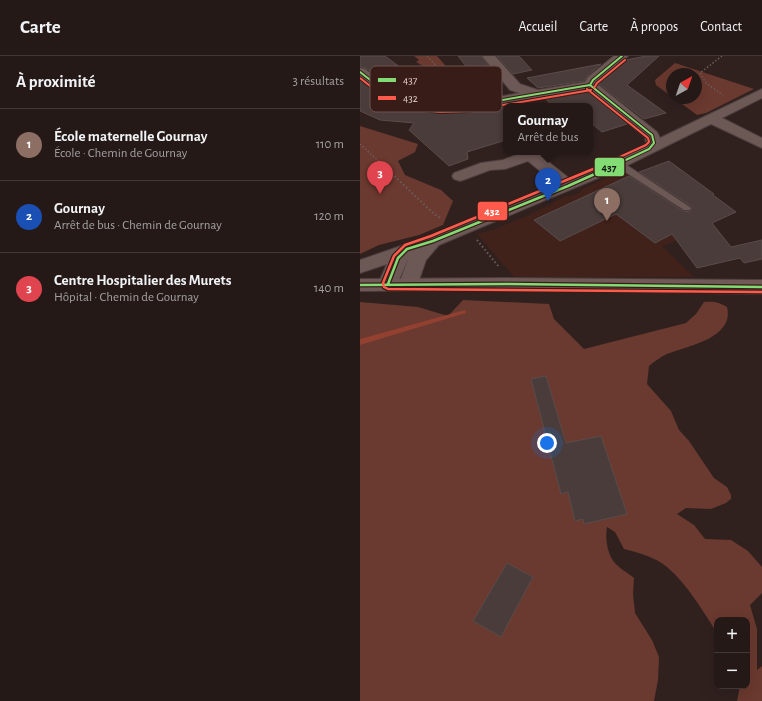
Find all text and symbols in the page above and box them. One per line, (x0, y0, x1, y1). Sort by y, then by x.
text: Carte (20, 18, 61, 37)
text: Accueil (518, 20, 557, 34)
text: Carte (579, 20, 608, 34)
text: À propos (630, 20, 678, 34)
text: Contact (700, 20, 742, 34)
legend (370, 66, 502, 112)
north arrow (666, 68, 702, 104)
text: À proximité (16, 73, 96, 90)
text: 3 résultats (293, 75, 344, 88)
text: 437 (403, 75, 418, 86)
text: 432 (403, 93, 418, 104)
popup (503, 103, 593, 155)
text: Gournay (517, 113, 568, 128)
text: École maternelle Gournay (54, 129, 207, 144)
text: Arrêt de bus (517, 131, 579, 144)
text: 1 (27, 138, 31, 151)
text: 110 m (316, 138, 344, 151)
text: École · Chemin de Gournay (54, 147, 187, 160)
line badge: 437 (594, 157, 625, 177)
pin: 3 (367, 161, 393, 194)
text: 437 (601, 162, 617, 173)
pin: 2 (535, 168, 561, 201)
pin: 1 (594, 188, 620, 221)
text: Gournay (54, 201, 105, 216)
line badge: 432 (477, 201, 508, 221)
text: 432 (484, 206, 500, 217)
text: 2 (26, 210, 32, 223)
text: 120 m (314, 210, 344, 223)
text: Arrêt de bus · Chemin de Gournay (54, 219, 222, 232)
text: Centre Hospitalier des Murets (54, 273, 231, 288)
text: 3 (26, 282, 32, 295)
text: 140 m (314, 282, 344, 295)
text: Hôpital · Chemin de Gournay (54, 291, 199, 304)
your location (537, 433, 557, 453)
map controls (714, 617, 750, 689)
button: + (714, 617, 750, 653)
button: − (714, 653, 750, 689)

